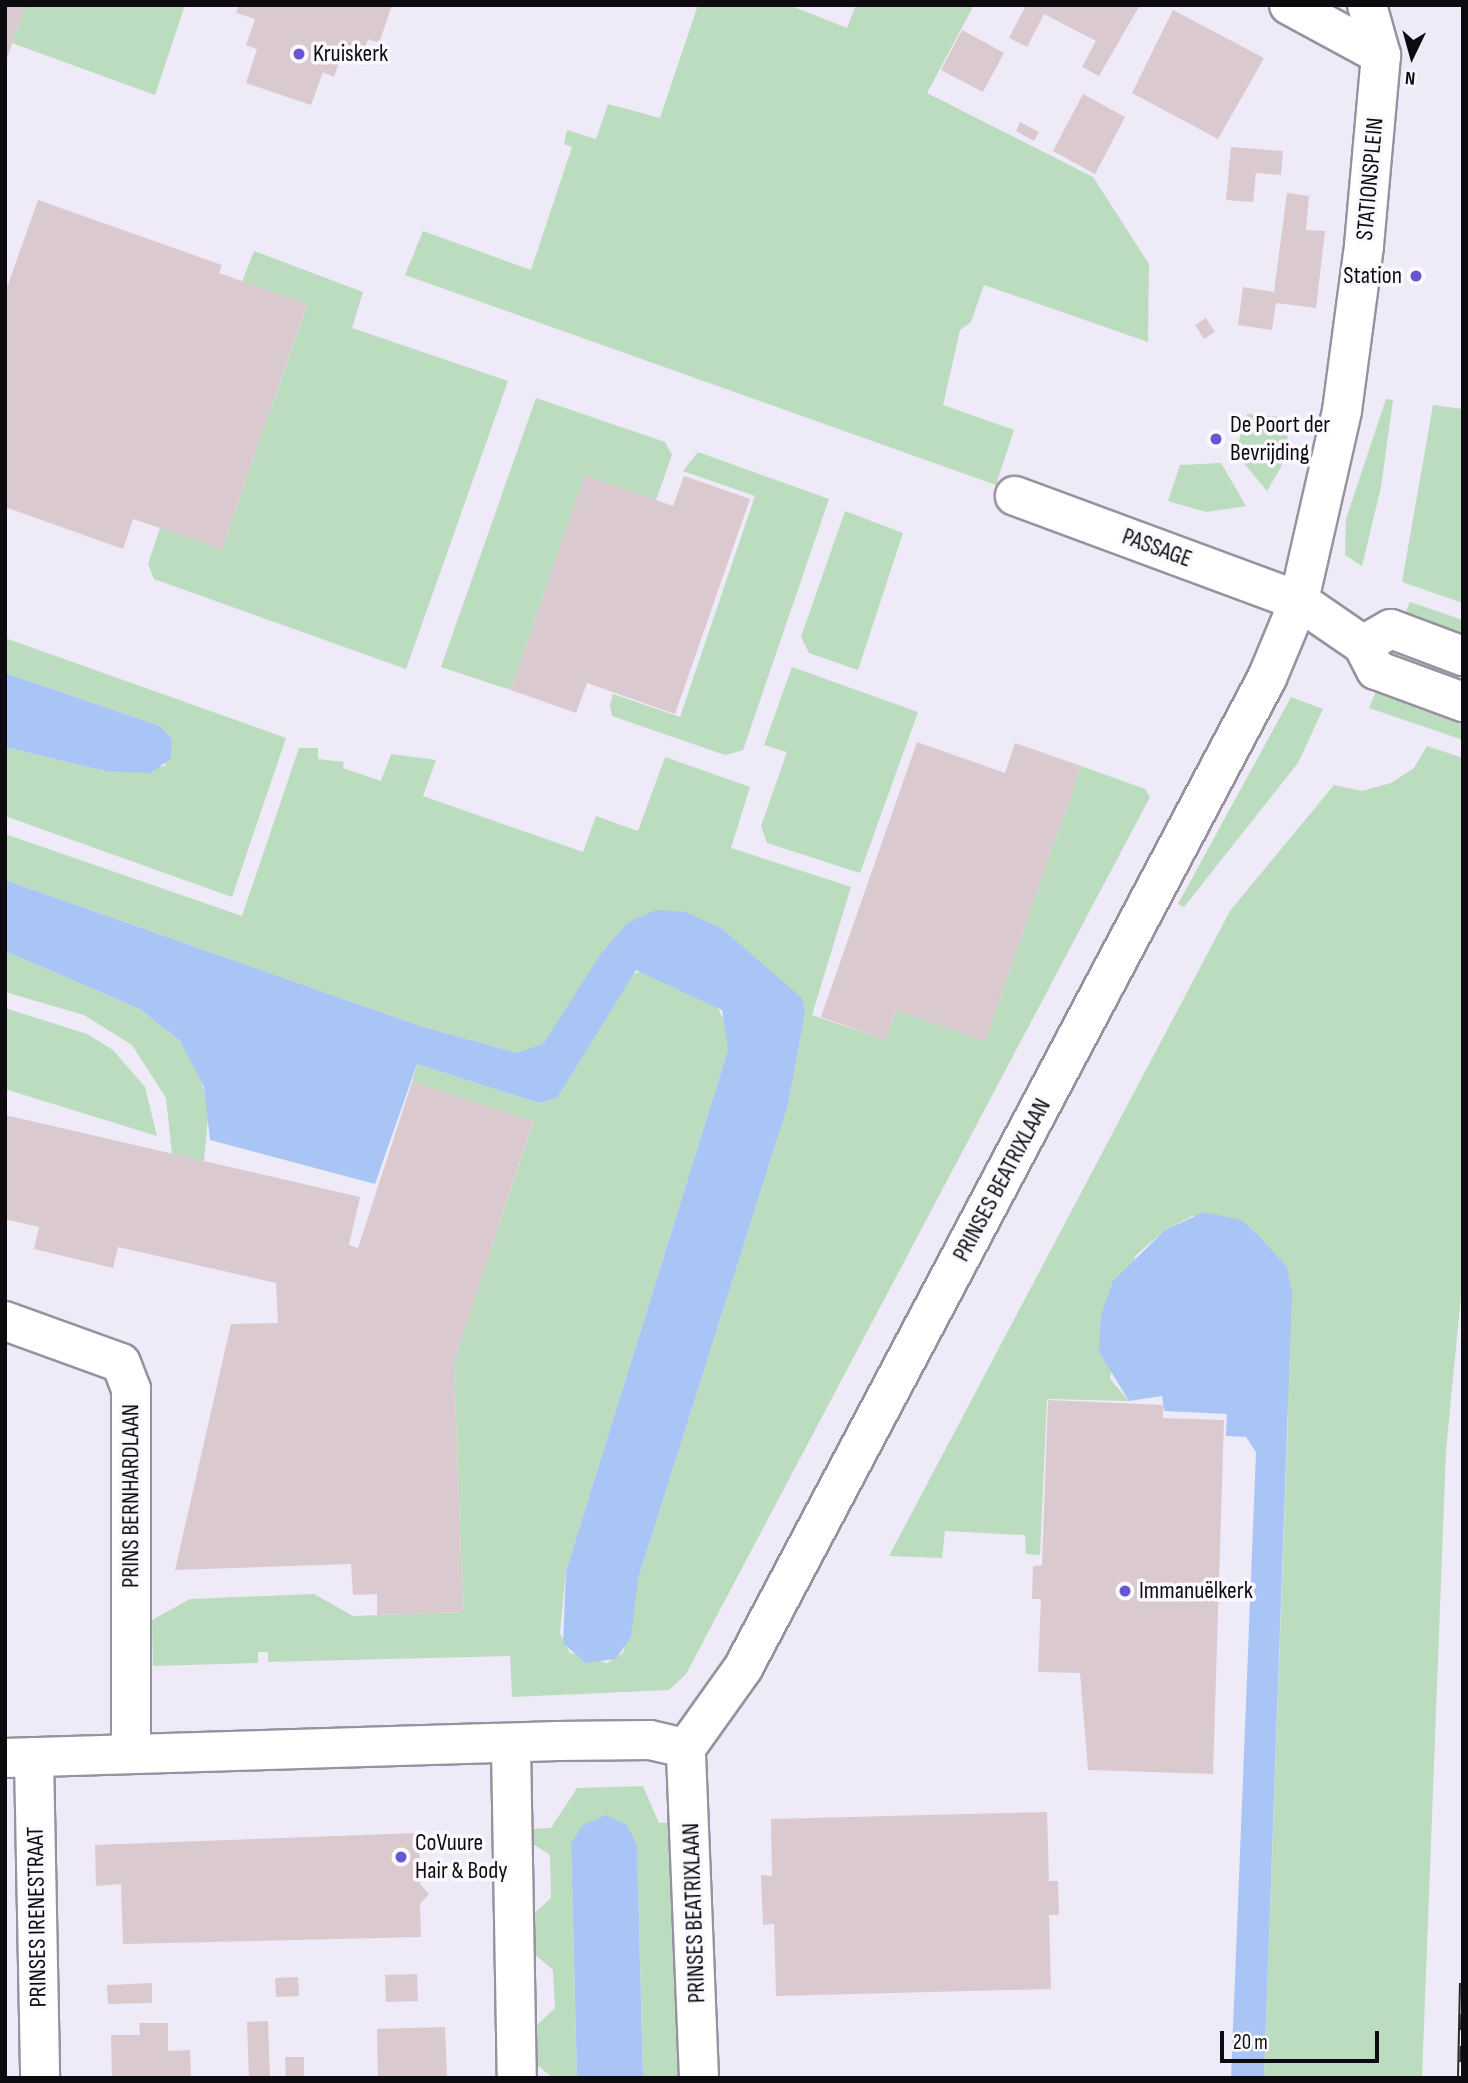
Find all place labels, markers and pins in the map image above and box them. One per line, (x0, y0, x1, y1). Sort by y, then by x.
place label: Kruiskerk (313, 40, 388, 68)
marker: Kruiskerk (291, 46, 307, 62)
place label: Station (1343, 262, 1402, 290)
marker: Station (1408, 268, 1424, 284)
place label: De Poort der Bevrijding (1230, 411, 1330, 467)
marker: De Poort der Bevrijding (1208, 431, 1224, 447)
place label: Immanuëlkerk (1139, 1577, 1253, 1605)
marker: Immanuëlkerk (1117, 1583, 1133, 1599)
place label: CoVuure Hair & Body (415, 1829, 507, 1885)
marker: CoVuure Hair & Body (393, 1849, 409, 1865)

